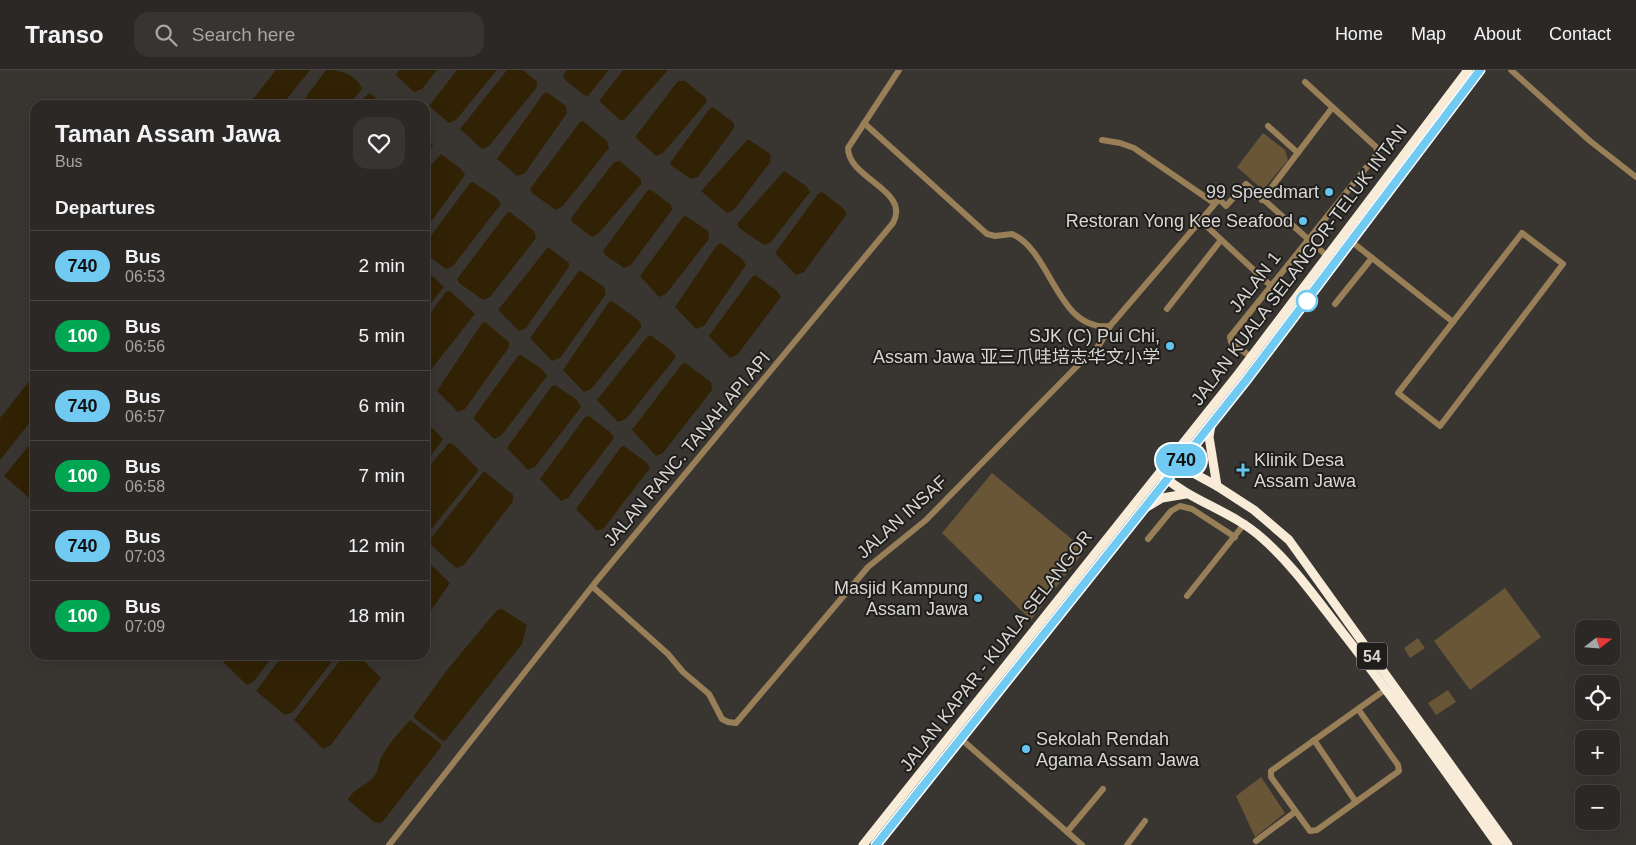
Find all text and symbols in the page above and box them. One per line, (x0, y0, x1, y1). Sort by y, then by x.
search box (134, 12, 484, 57)
text: Transo (25, 21, 104, 48)
icon: search (152, 21, 180, 49)
text: Search here (192, 24, 295, 45)
text: Home (1335, 24, 1383, 44)
text: Map (1411, 24, 1446, 44)
text: About (1474, 24, 1521, 44)
text: Contact (1549, 24, 1611, 44)
button: heart (353, 117, 405, 169)
text: Taman Assam Jawa (55, 120, 280, 147)
street label: JALAN KUALA SELANGOR-TELUK INTAN (1187, 121, 1411, 409)
text: Bus (55, 153, 83, 170)
place label: 99 Speedmart (1206, 182, 1319, 202)
marker: 99 Speedmart (1323, 186, 1335, 198)
text: Departures (55, 197, 155, 218)
place label: Restoran Yong Kee Seafood (1066, 211, 1293, 231)
marker: Restoran Yong Kee Seafood (1297, 215, 1309, 227)
text: Bus (125, 246, 161, 267)
street label: JALAN 1 (1225, 248, 1285, 316)
text: 2 min (359, 255, 405, 276)
text: 740 (67, 256, 98, 276)
text: 06:53 (125, 268, 165, 285)
unlabelled marker (1296, 290, 1318, 312)
text: Bus (125, 316, 161, 337)
text: 5 min (359, 325, 405, 346)
text: 100 (67, 326, 98, 346)
place label: SJK (C) Pui Chi, Assam Jawa 亚三爪哇培志华文小学 (873, 326, 1160, 367)
text: 06:56 (125, 338, 165, 355)
marker: SJK (C) Pui Chi, Assam Jawa 亚三爪哇培志华文小学 (1164, 340, 1176, 352)
street label: JALAN RANC. TANAH API API (600, 348, 774, 550)
text: Bus (125, 386, 161, 407)
text: 6 min (359, 395, 405, 416)
text: 740 (67, 396, 98, 416)
text: 06:57 (125, 408, 165, 425)
line badge: 740 (1152, 444, 1210, 476)
text: 740 (1166, 450, 1196, 470)
place label: Klinik Desa Assam Jawa (1254, 450, 1357, 491)
text: Bus (125, 456, 161, 477)
marker: Klinik Desa Assam Jawa (1236, 463, 1250, 477)
text: 7 min (359, 465, 405, 486)
text: 100 (67, 466, 98, 486)
street label: JALAN INSAF (853, 471, 951, 563)
text: 06:58 (125, 478, 165, 495)
text: Bus (125, 526, 161, 547)
street label: JALAN KAPAR - KUALA SELANGOR (896, 527, 1096, 775)
text: 12 min (348, 535, 405, 556)
text: 740 (67, 536, 98, 556)
text: 07:03 (125, 548, 165, 565)
place label: Masjid Kampung Assam Jawa (834, 578, 969, 619)
marker: Masjid Kampung Assam Jawa (972, 592, 984, 604)
text: Bus (125, 596, 161, 617)
text: 18 min (348, 605, 405, 626)
text: 100 (67, 606, 98, 626)
text: 07:09 (125, 618, 165, 635)
north arrow (1575, 620, 1620, 665)
map controls (1575, 620, 1620, 830)
road number: 54 (1357, 642, 1387, 670)
button: locate (1575, 675, 1620, 720)
place label: Sekolah Rendah Agama Assam Jawa (1036, 729, 1200, 770)
button: + (1575, 730, 1620, 775)
marker: Sekolah Rendah Agama Assam Jawa (1020, 743, 1032, 755)
button: − (1575, 785, 1620, 830)

